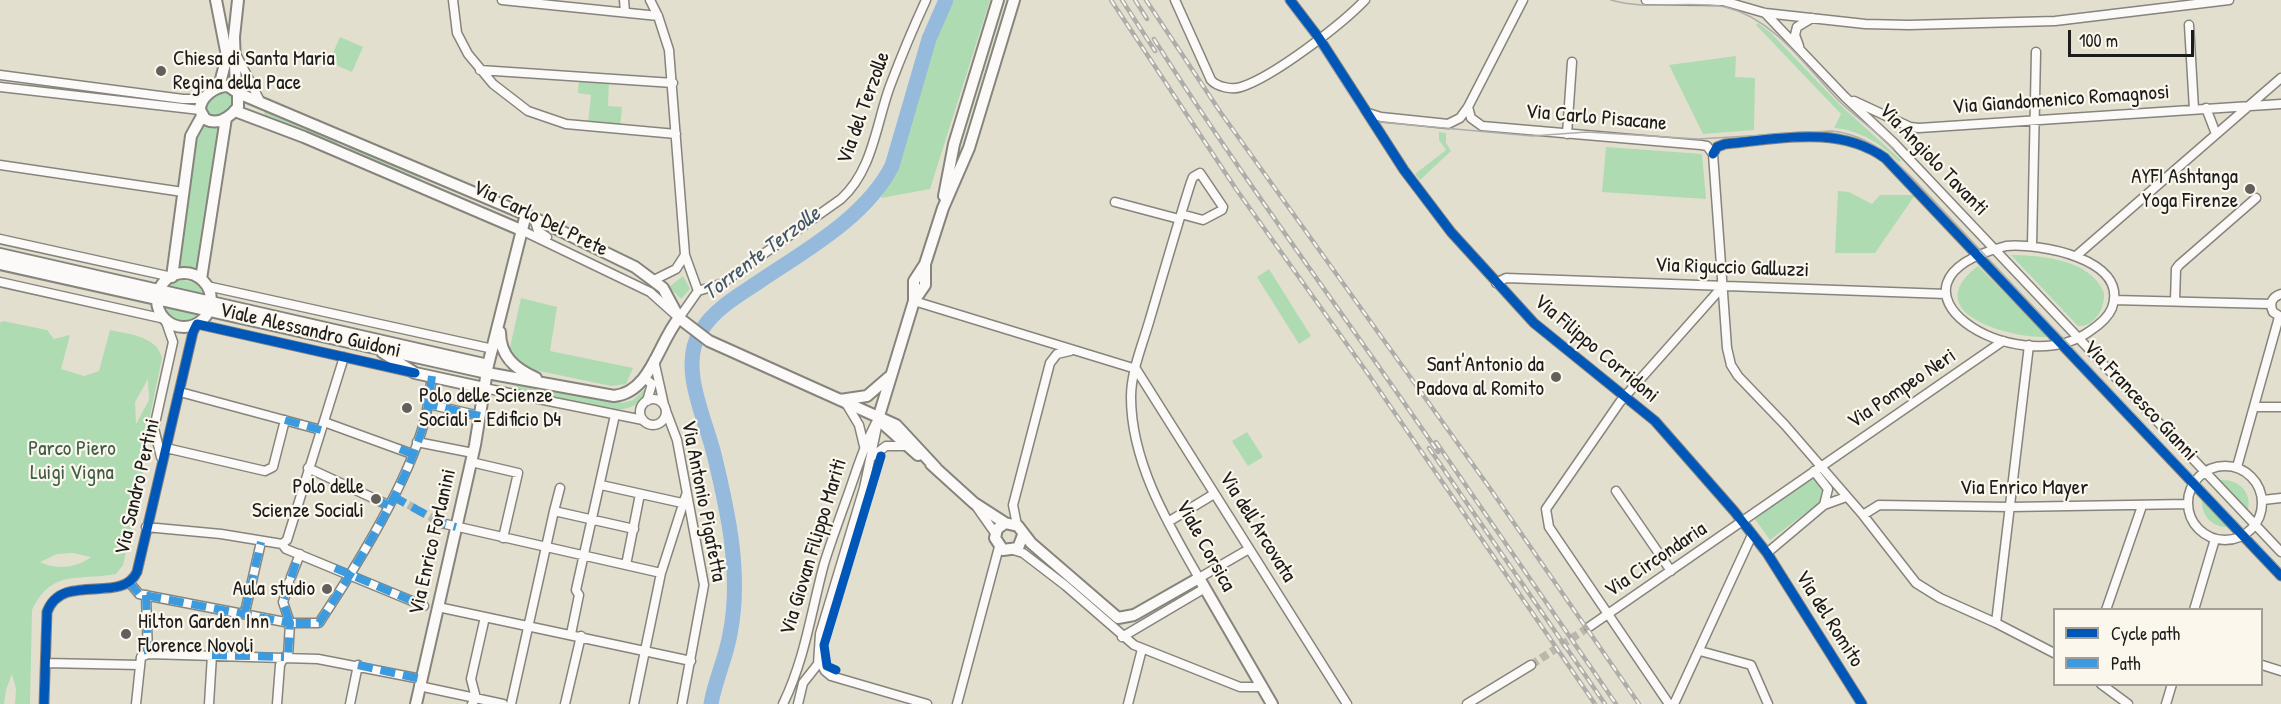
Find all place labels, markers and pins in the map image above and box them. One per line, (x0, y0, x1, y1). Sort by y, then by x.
place label: Chiesa di Santa Maria Regina della Pace (173, 46, 335, 96)
marker: Chiesa di Santa Maria Regina della Pace (154, 64, 168, 78)
place label: AYFI Ashtanga Yoga Firenze (2131, 164, 2238, 214)
marker: AYFI Ashtanga Yoga Firenze (2243, 182, 2257, 196)
place label: Sant'Antonio da Padova al Romito (1416, 352, 1544, 402)
marker: Sant'Antonio da Padova al Romito (1549, 370, 1563, 384)
place label: Polo delle Scienze Sociali - Edificio D4 (419, 383, 561, 433)
marker: Polo delle Scienze Sociali - Edificio D4 (400, 401, 414, 415)
place label: Polo delle Scienze Sociali (252, 474, 364, 524)
marker: Polo delle Scienze Sociali (369, 492, 383, 506)
place label: Aula studio (233, 576, 315, 602)
marker: Aula studio (320, 582, 334, 596)
place label: Hilton Garden Inn Florence Novoli (138, 609, 269, 659)
marker: Hilton Garden Inn Florence Novoli (119, 627, 133, 641)

